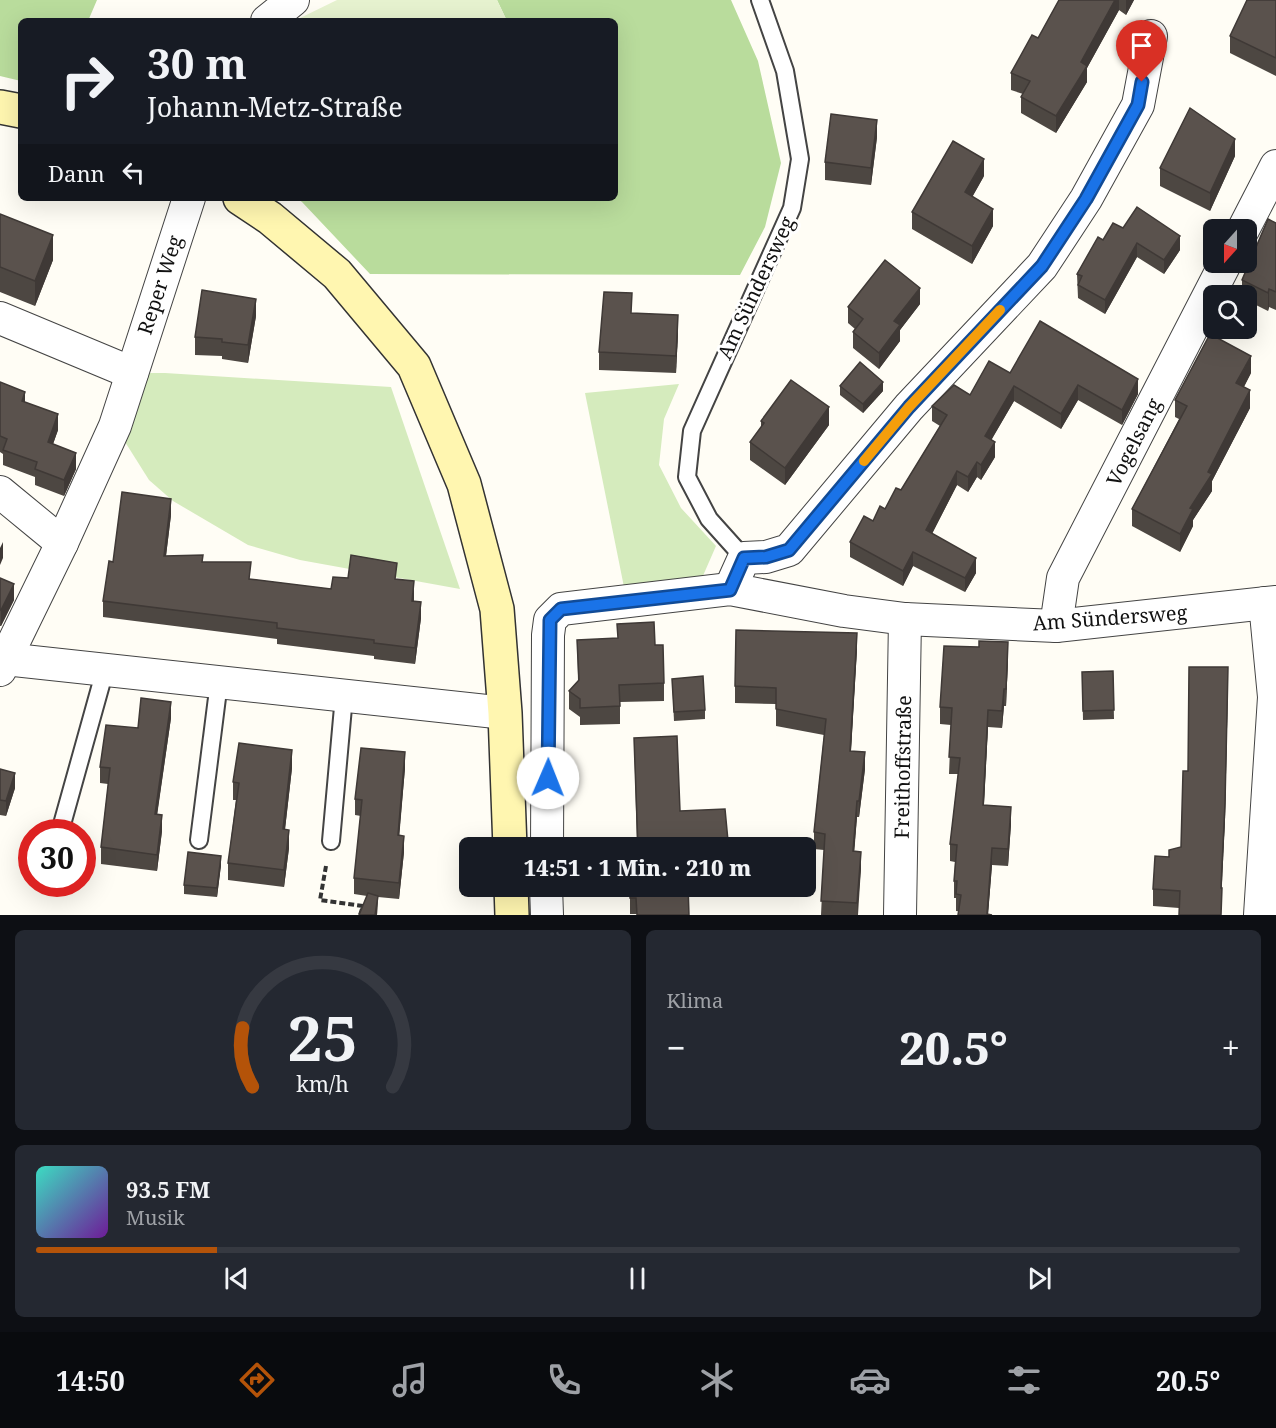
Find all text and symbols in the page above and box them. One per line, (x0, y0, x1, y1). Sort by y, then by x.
pin (1116, 20, 1167, 82)
icon: arrive (1125, 29, 1158, 62)
text: 30 m (147, 34, 247, 91)
icon: right (48, 42, 126, 120)
text: Johann-Metz-Straße (147, 88, 403, 125)
icon: left (117, 156, 150, 189)
text: Dann (48, 158, 105, 188)
street label: Am Sündersweg (711, 212, 801, 364)
north arrow (1203, 219, 1257, 273)
map controls (1203, 219, 1257, 339)
street label: Reper Weg (131, 232, 188, 338)
button: search (1203, 285, 1257, 339)
street label: Vogelsang (1100, 393, 1167, 490)
street label: Am Sündersweg (1032, 599, 1188, 636)
street label: Freithoffstraße (888, 695, 917, 839)
position arrow (516, 746, 580, 810)
speed limit sign: 30 (18, 819, 96, 897)
text: 14:51 · 1 Min. · 210 m (524, 852, 751, 882)
text: Klima (667, 987, 723, 1014)
text: 25 (287, 994, 358, 1079)
text: 20.5° (899, 1017, 1008, 1078)
text: − (667, 1025, 686, 1070)
text: + (1222, 1025, 1240, 1070)
text: km/h (296, 1069, 349, 1098)
text: 93.5 FM (126, 1174, 210, 1204)
text: Musik (126, 1204, 185, 1231)
icon: previous (220, 1262, 253, 1295)
icon: pause (621, 1262, 654, 1295)
icon: next (1023, 1262, 1056, 1295)
icon: directions (236, 1359, 278, 1401)
icon: music (389, 1359, 431, 1401)
icon: phone (543, 1359, 585, 1401)
icon: climate (696, 1359, 738, 1401)
icon: car (849, 1359, 891, 1401)
icon: filters (1003, 1359, 1045, 1401)
text: 14:50 (56, 1362, 125, 1399)
text: 20.5° (1156, 1362, 1220, 1399)

